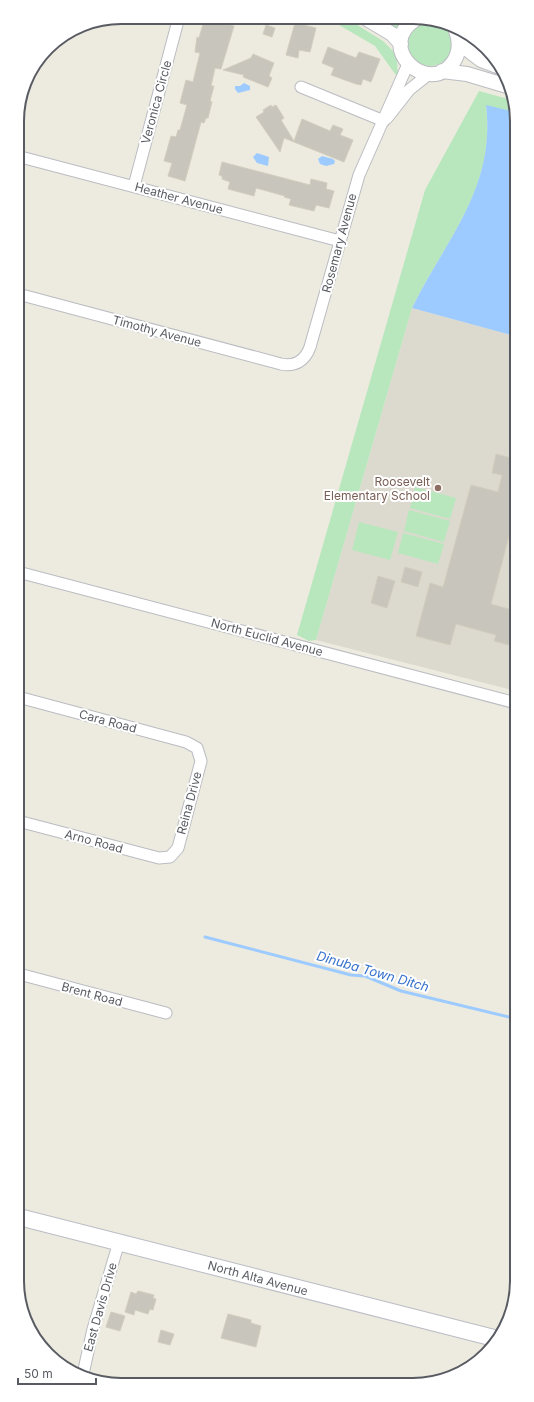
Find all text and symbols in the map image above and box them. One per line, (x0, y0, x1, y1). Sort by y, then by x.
street label: Veronica Circle (138, 59, 174, 145)
street label: Heather Avenue (133, 179, 225, 217)
street label: Rosemary Avenue (319, 192, 359, 294)
street label: Timothy Avenue (111, 312, 203, 350)
place label: Roosevelt Elementary School (324, 474, 430, 503)
marker: Roosevelt Elementary School (433, 483, 443, 493)
street label: North Euclid Avenue (209, 615, 325, 659)
street label: Cara Road (78, 706, 138, 736)
street label: Reina Drive (173, 770, 205, 836)
street label: Arno Road (63, 826, 125, 856)
water label: Dinuba Town Ditch (315, 947, 431, 995)
street label: Brent Road (60, 979, 124, 1009)
street label: North Alta Avenue (206, 1257, 310, 1299)
street label: East Davis Drive (80, 1261, 120, 1353)
scale bar (18, 1360, 96, 1386)
text: 50 m (24, 1366, 53, 1381)

